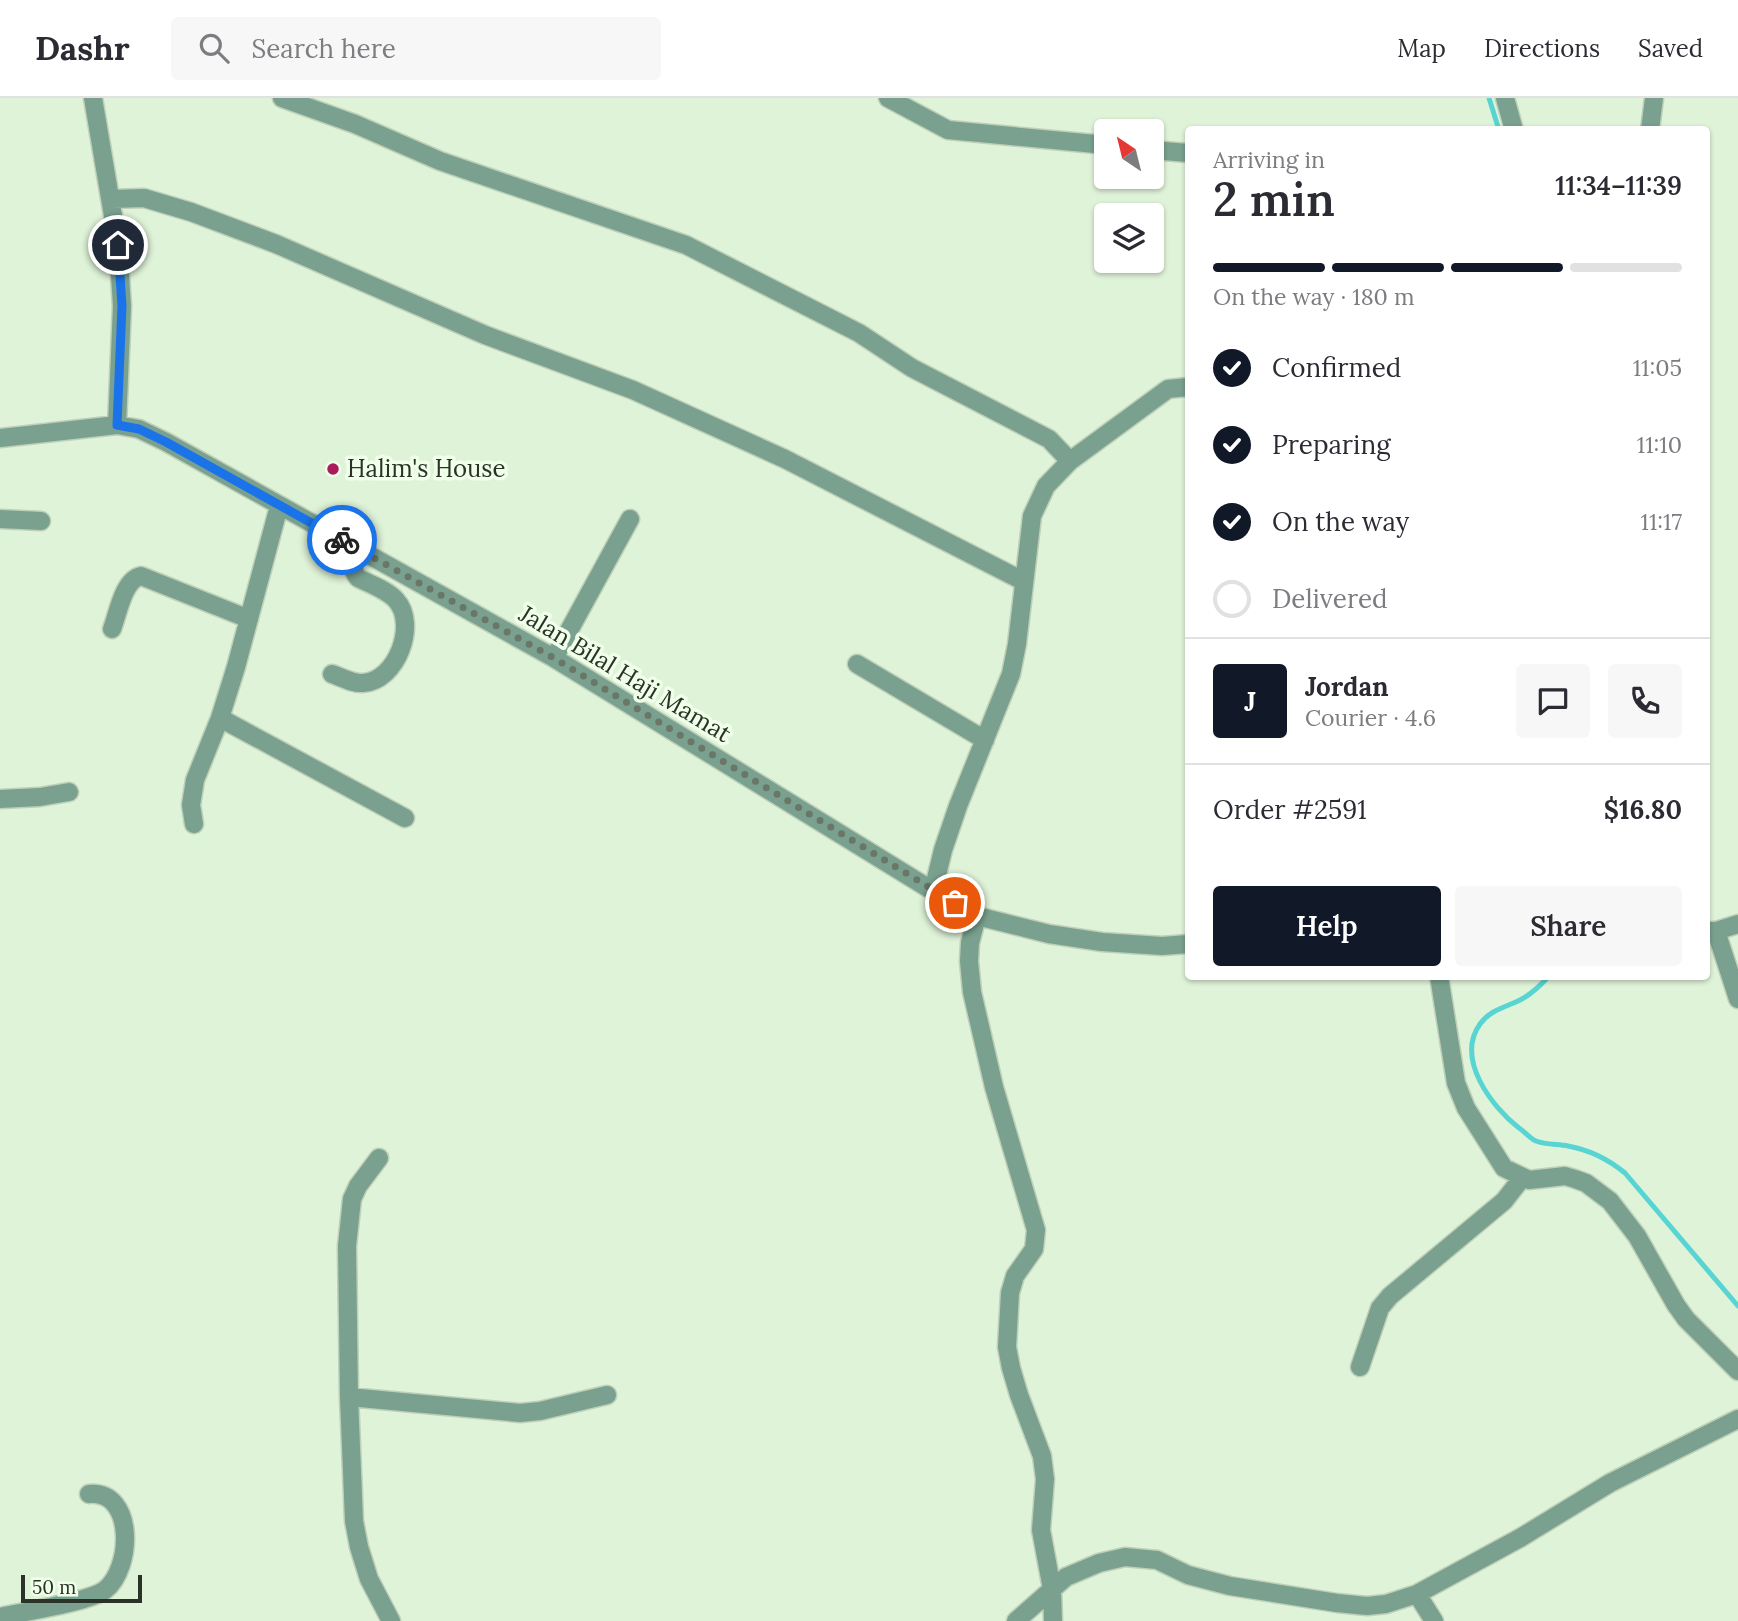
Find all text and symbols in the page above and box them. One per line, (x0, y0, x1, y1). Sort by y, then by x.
search box (171, 17, 661, 80)
text: Dashr (35, 27, 129, 69)
icon: search (195, 29, 233, 67)
text: Search here (251, 32, 396, 65)
text: Map (1397, 33, 1446, 64)
text: Directions (1484, 33, 1600, 64)
text: Saved (1638, 33, 1703, 64)
north arrow (1094, 119, 1164, 189)
map controls (1094, 119, 1164, 273)
text: Arriving in (1213, 145, 1325, 174)
text: 11:34–11:39 (1555, 169, 1682, 202)
text: 2 min (1213, 170, 1335, 229)
button: layers (1094, 203, 1164, 273)
pin (88, 215, 148, 275)
icon: home (99, 226, 137, 264)
text: On the way · 180 m (1213, 282, 1414, 311)
icon: check (1213, 349, 1251, 387)
text: Confirmed (1272, 351, 1401, 384)
text: 11:05 (1633, 353, 1682, 382)
icon: check (1213, 426, 1251, 464)
text: Preparing (1272, 428, 1391, 461)
text: 11:10 (1637, 430, 1682, 459)
place label: Halim's House (347, 453, 505, 484)
marker: Halim's House (325, 461, 341, 477)
icon: check (1213, 503, 1251, 541)
courier (307, 505, 377, 575)
text: On the way (1272, 505, 1409, 538)
text: 11:17 (1641, 507, 1682, 536)
icon: bike (323, 521, 361, 559)
text: Delivered (1272, 582, 1388, 615)
street label: Jalan Bilal Haji Mamat (513, 598, 737, 749)
button: chat (1516, 664, 1590, 738)
button: phone (1608, 664, 1682, 738)
text: Jordan (1305, 670, 1389, 703)
text: J (1244, 685, 1256, 718)
text: Courier · 4.6 (1305, 703, 1436, 732)
text: Order #2591 (1213, 793, 1367, 826)
text: $16.80 (1604, 793, 1682, 826)
pin (925, 873, 985, 933)
icon: bag (936, 884, 974, 922)
button: Help (1213, 886, 1441, 966)
button: Share (1455, 886, 1682, 966)
scale bar (21, 1572, 142, 1604)
text: 50 m (32, 1575, 76, 1599)

